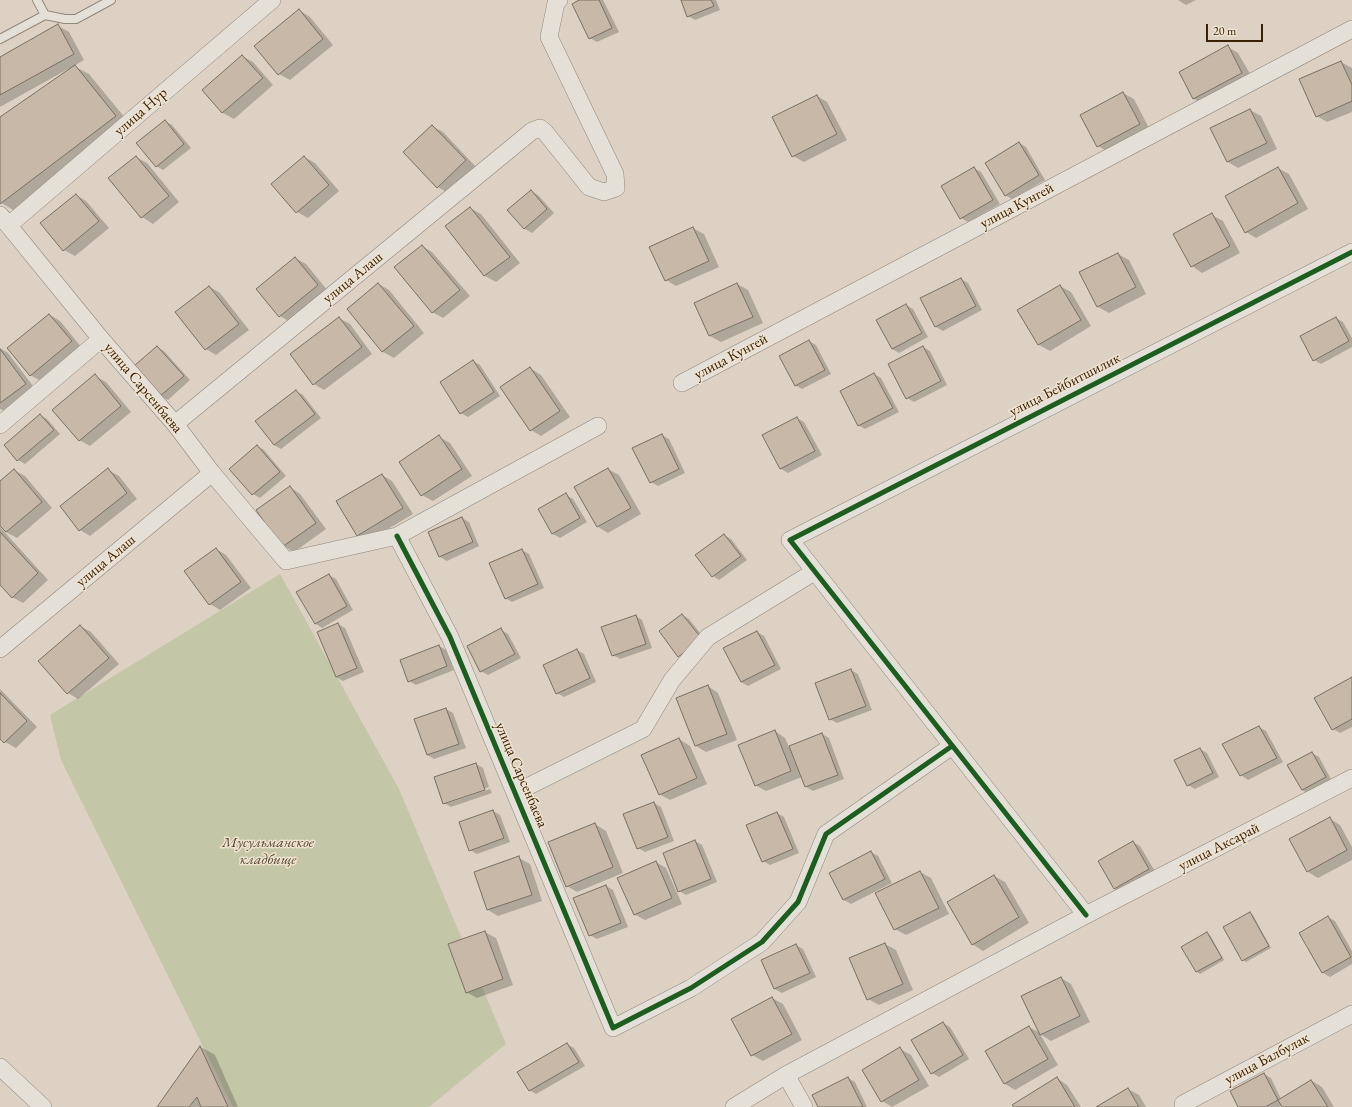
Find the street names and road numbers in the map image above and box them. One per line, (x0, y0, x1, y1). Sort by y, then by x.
street label: улица Нур (111, 84, 171, 140)
street label: улица Кунгей (977, 179, 1057, 233)
street label: улица Алаш (319, 248, 387, 308)
street label: улица Кунгей (691, 330, 771, 384)
street label: улица Сарсенбаева (100, 339, 186, 437)
street label: улица Бейбитшилик (1006, 349, 1124, 421)
street label: улица Алаш (73, 531, 139, 591)
street label: улица Сарсенбаева (491, 720, 551, 830)
street label: улица Аксарай (1175, 819, 1263, 875)
street label: улица Балбулак (1222, 1029, 1312, 1089)

